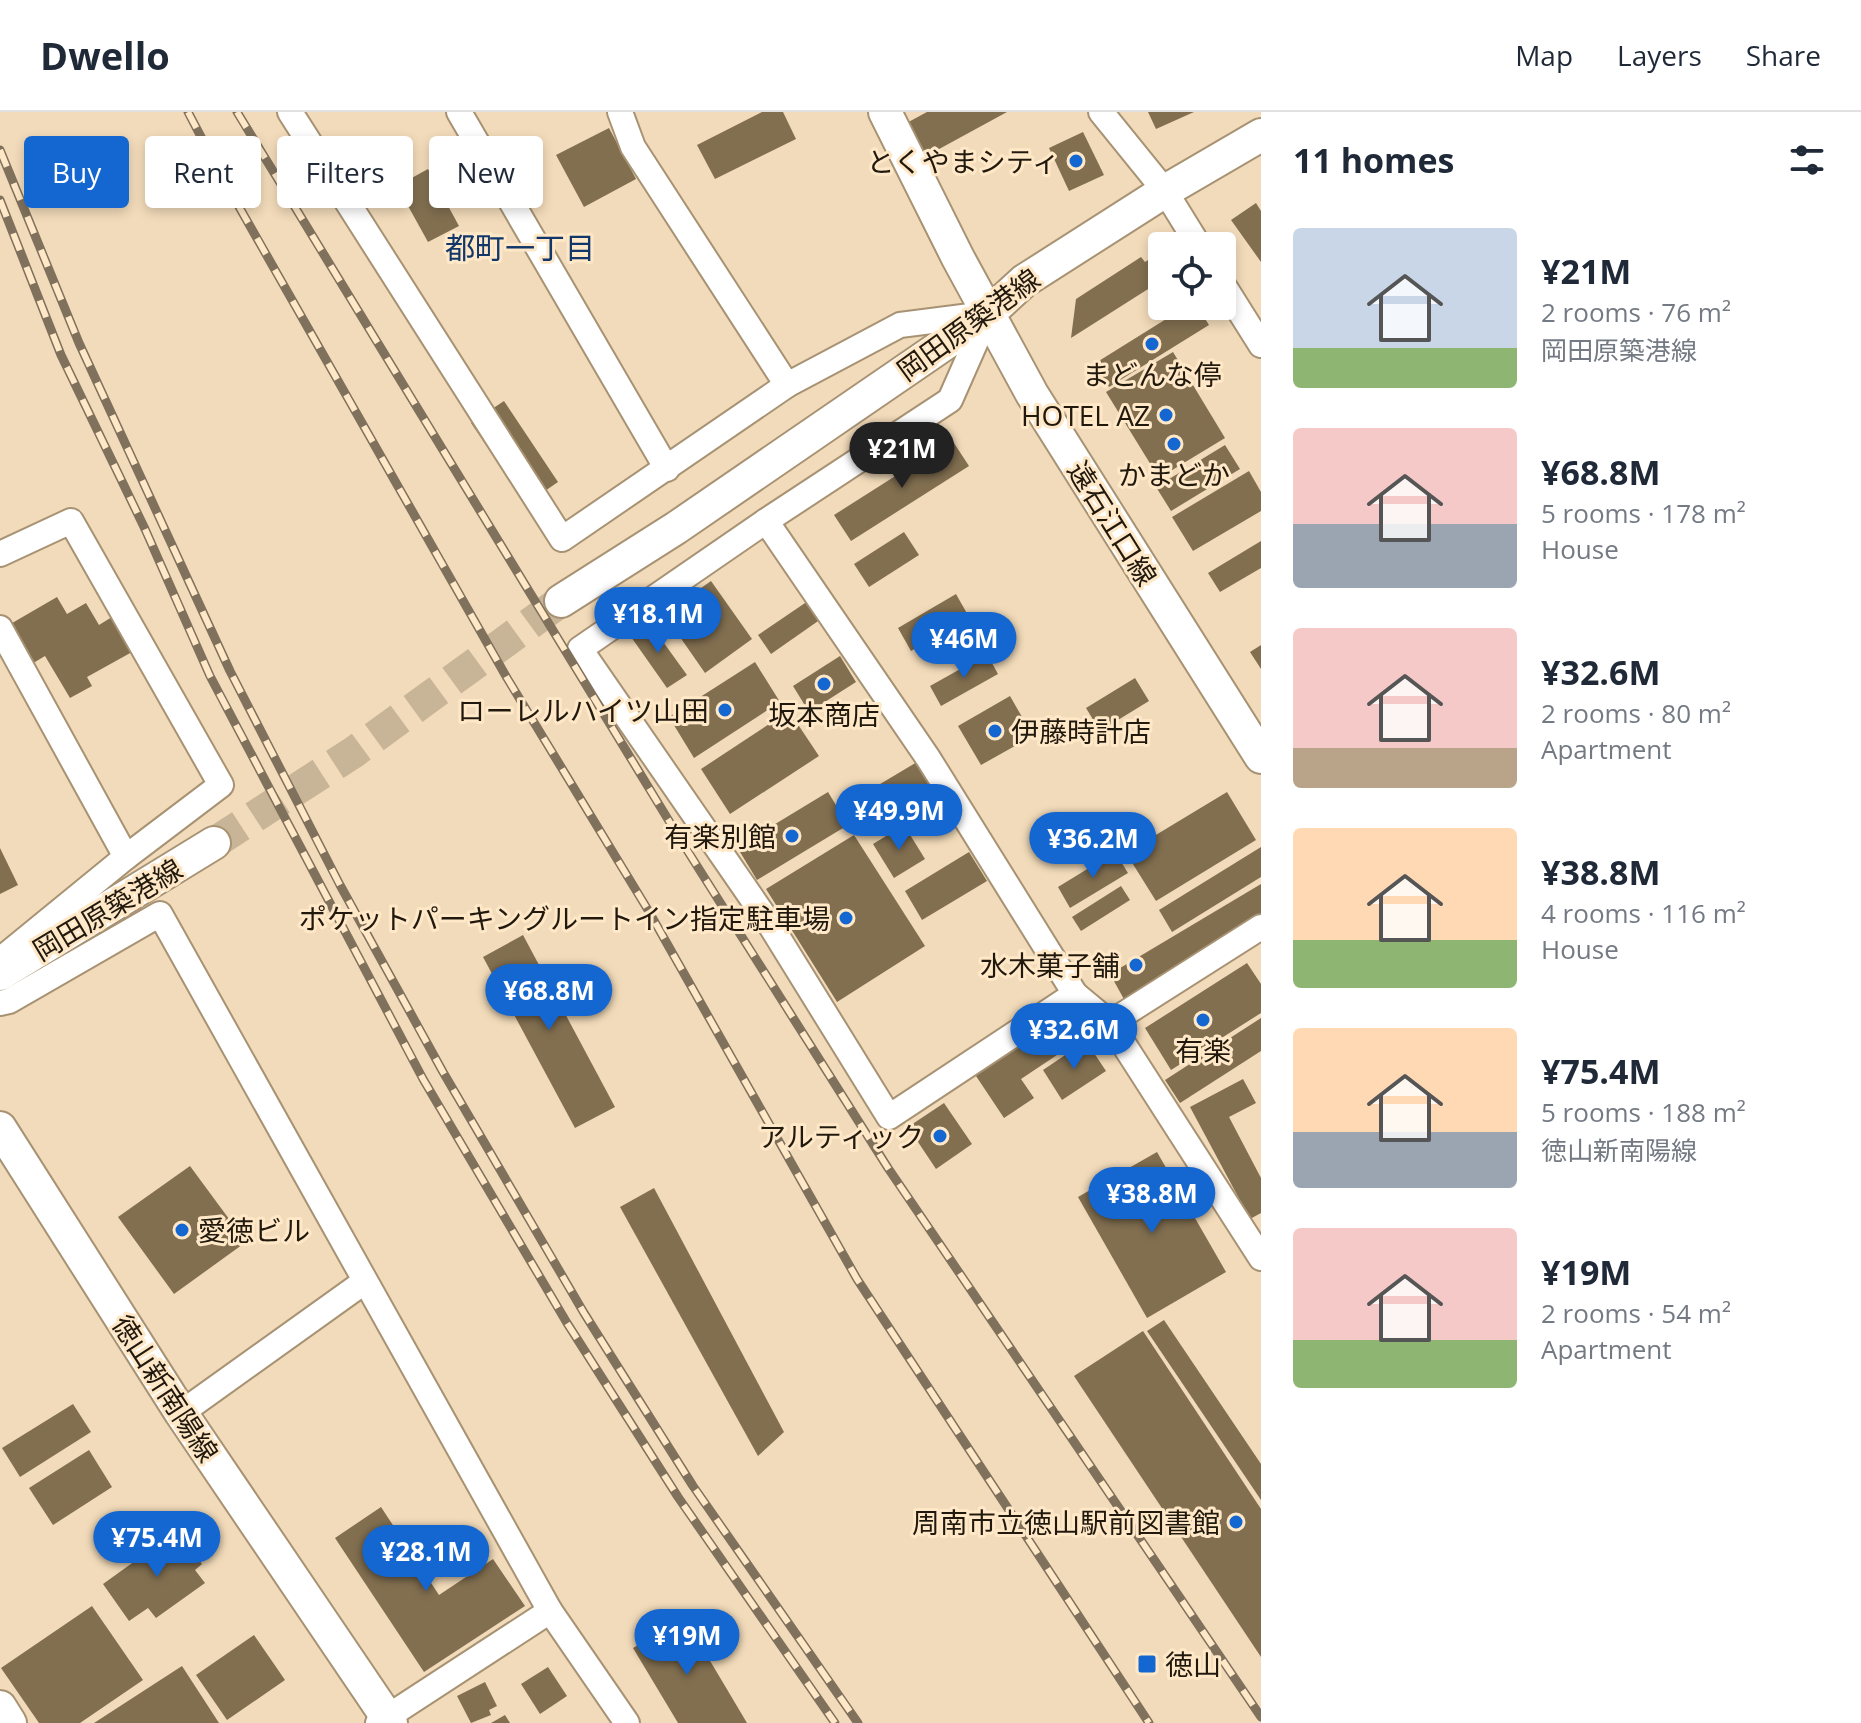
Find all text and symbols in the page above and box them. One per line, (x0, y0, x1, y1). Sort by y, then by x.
text: Dwello (40, 29, 170, 81)
text: Map (1515, 36, 1573, 74)
text: Layers (1617, 36, 1702, 74)
text: Share (1746, 36, 1821, 74)
chip: Buy (24, 136, 129, 208)
chip: Rent (145, 136, 261, 208)
chip: Filters (277, 136, 413, 208)
chip: New (429, 136, 543, 208)
text: 11 homes (1293, 137, 1454, 183)
icon: filters (1785, 138, 1829, 182)
place label: とくやまシティ (867, 142, 1060, 180)
marker: とくやまシティ (1067, 152, 1085, 170)
district label: 都町一丁目 (445, 227, 595, 268)
map controls (1148, 232, 1236, 320)
button: locate (1148, 232, 1236, 320)
text: ¥21M (1541, 248, 1631, 294)
street label: 岡田原築港線 (889, 259, 1047, 389)
icon: home (1357, 260, 1453, 356)
text: 2 rooms · 76 m² (1541, 294, 1731, 330)
text: 岡田原築港線 (1541, 332, 1697, 368)
marker: まどんな停 (1143, 335, 1161, 353)
place label: まどんな停 (1082, 355, 1222, 393)
place label: HOTEL AZ (1021, 396, 1150, 434)
marker: HOTEL AZ (1157, 406, 1175, 424)
pin: ¥21M (855, 422, 949, 490)
text: ¥21M (867, 430, 937, 466)
marker: かまどか (1165, 435, 1183, 453)
text: ¥68.8M (1541, 449, 1661, 495)
street label: 遠石江口線 (1060, 454, 1166, 592)
place label: かまどか (1118, 455, 1230, 493)
icon: home (1357, 460, 1453, 556)
text: 5 rooms · 178 m² (1541, 495, 1746, 531)
text: House (1541, 531, 1619, 567)
pin: ¥18.1M (593, 587, 723, 655)
text: ¥18.1M (612, 595, 704, 631)
pin: ¥46M (917, 612, 1011, 680)
text: ¥46M (929, 620, 999, 656)
text: ¥32.6M (1541, 649, 1661, 695)
icon: home (1357, 660, 1453, 756)
marker: 坂本商店 (815, 675, 833, 693)
place label: ローレルハイツ山田 (458, 691, 709, 729)
place label: 坂本商店 (768, 695, 880, 733)
text: 2 rooms · 80 m² (1541, 695, 1731, 731)
marker: ローレルハイツ山田 (716, 701, 734, 719)
place label: 伊藤時計店 (1011, 712, 1151, 750)
marker: 伊藤時計店 (986, 722, 1004, 740)
text: Apartment (1541, 731, 1672, 767)
pin: ¥49.9M (834, 784, 964, 852)
text: ¥49.9M (853, 792, 945, 828)
pin: ¥36.2M (1028, 812, 1158, 880)
place label: 有楽別館 (664, 817, 776, 855)
text: ¥36.2M (1047, 820, 1139, 856)
marker: 有楽別館 (783, 827, 801, 845)
street label: 岡田原築港線 (25, 849, 189, 969)
text: ¥38.8M (1541, 849, 1661, 895)
icon: home (1357, 860, 1453, 956)
text: 4 rooms · 116 m² (1541, 895, 1746, 931)
place label: ポケットパーキングルートイン指定駐車場 (299, 899, 830, 937)
marker: ポケットパーキングルートイン指定駐車場 (837, 909, 855, 927)
text: House (1541, 931, 1619, 967)
place label: 水木菓子舗 (980, 946, 1120, 984)
marker: 水木菓子舗 (1127, 956, 1145, 974)
pin: ¥68.8M (484, 964, 614, 1032)
text: ¥68.8M (503, 972, 595, 1008)
pin: ¥32.6M (1009, 1003, 1139, 1071)
text: ¥32.6M (1028, 1011, 1120, 1047)
marker: 有楽 (1194, 1011, 1212, 1029)
place label: 有楽 (1175, 1031, 1231, 1069)
text: ¥75.4M (1541, 1048, 1661, 1094)
icon: home (1357, 1060, 1453, 1156)
text: 5 rooms · 188 m² (1541, 1094, 1746, 1130)
place label: アルティック (758, 1117, 924, 1155)
marker: アルティック (931, 1127, 949, 1145)
text: 徳山新南陽線 (1541, 1132, 1697, 1168)
pin: ¥38.8M (1087, 1167, 1217, 1235)
text: ¥38.8M (1106, 1175, 1198, 1211)
place label: 愛徳ビル (198, 1211, 310, 1249)
marker: 愛徳ビル (173, 1221, 191, 1239)
text: ¥19M (1541, 1249, 1631, 1295)
icon: home (1357, 1260, 1453, 1356)
text: 2 rooms · 54 m² (1541, 1295, 1731, 1331)
street label: 徳山新南陽線 (104, 1307, 228, 1469)
text: Apartment (1541, 1331, 1672, 1367)
place label: 周南市立徳山駅前図書館 (912, 1503, 1220, 1541)
pin: ¥75.4M (92, 1511, 222, 1579)
marker: 周南市立徳山駅前図書館 (1227, 1513, 1245, 1531)
text: ¥75.4M (111, 1519, 203, 1555)
pin: ¥28.1M (361, 1525, 491, 1593)
text: ¥28.1M (380, 1533, 472, 1569)
pin: ¥19M (640, 1609, 734, 1677)
text: ¥19M (652, 1617, 722, 1653)
place label: 徳山 (1165, 1645, 1221, 1683)
marker: 徳山 (1136, 1653, 1158, 1675)

